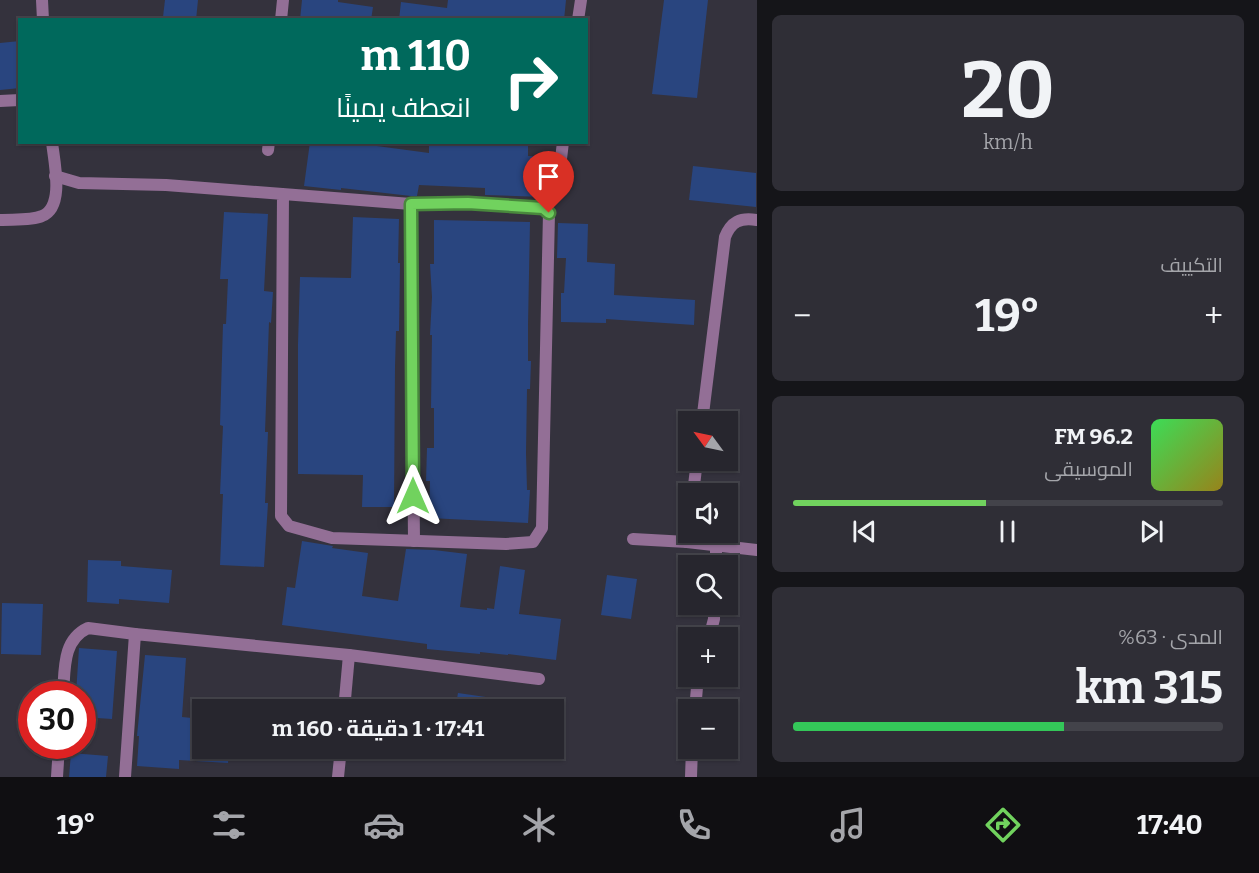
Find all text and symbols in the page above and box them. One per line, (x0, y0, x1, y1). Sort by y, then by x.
text: 110 m (360, 31, 471, 81)
icon: right (492, 42, 570, 120)
text: 20 (961, 44, 1055, 138)
text: انعطف يمينًا (336, 92, 471, 124)
text: km/h (983, 130, 1033, 154)
pin (523, 151, 574, 213)
icon: arrive (532, 160, 565, 193)
text: التكييف (1160, 253, 1223, 277)
text: 19° (975, 289, 1040, 343)
text: − (793, 296, 811, 336)
text: + (1204, 296, 1223, 336)
north arrow (678, 411, 738, 471)
map controls (678, 411, 738, 759)
text: 96.2 FM (1054, 423, 1133, 450)
text: الموسيقى (1044, 457, 1133, 481)
position arrow (381, 464, 445, 528)
button: sound (678, 483, 738, 543)
icon: previous (848, 515, 881, 548)
icon: pause (991, 515, 1024, 548)
icon: next (1135, 515, 1168, 548)
button: search (678, 555, 738, 615)
text: المدى · 63% (1118, 625, 1223, 649)
button: + (678, 627, 738, 687)
text: 315 km (1076, 661, 1223, 715)
speed limit sign: 30 (18, 681, 96, 759)
button: − (678, 699, 738, 759)
text: 17:41 · 1 دقيقة · 160 m (272, 715, 484, 742)
icon: filters (208, 804, 250, 846)
icon: car (363, 804, 405, 846)
icon: climate (518, 804, 560, 846)
icon: phone (673, 804, 715, 846)
icon: music (827, 804, 869, 846)
icon: directions (982, 804, 1024, 846)
text: 19° (56, 809, 96, 841)
text: 17:40 (1137, 809, 1203, 841)

